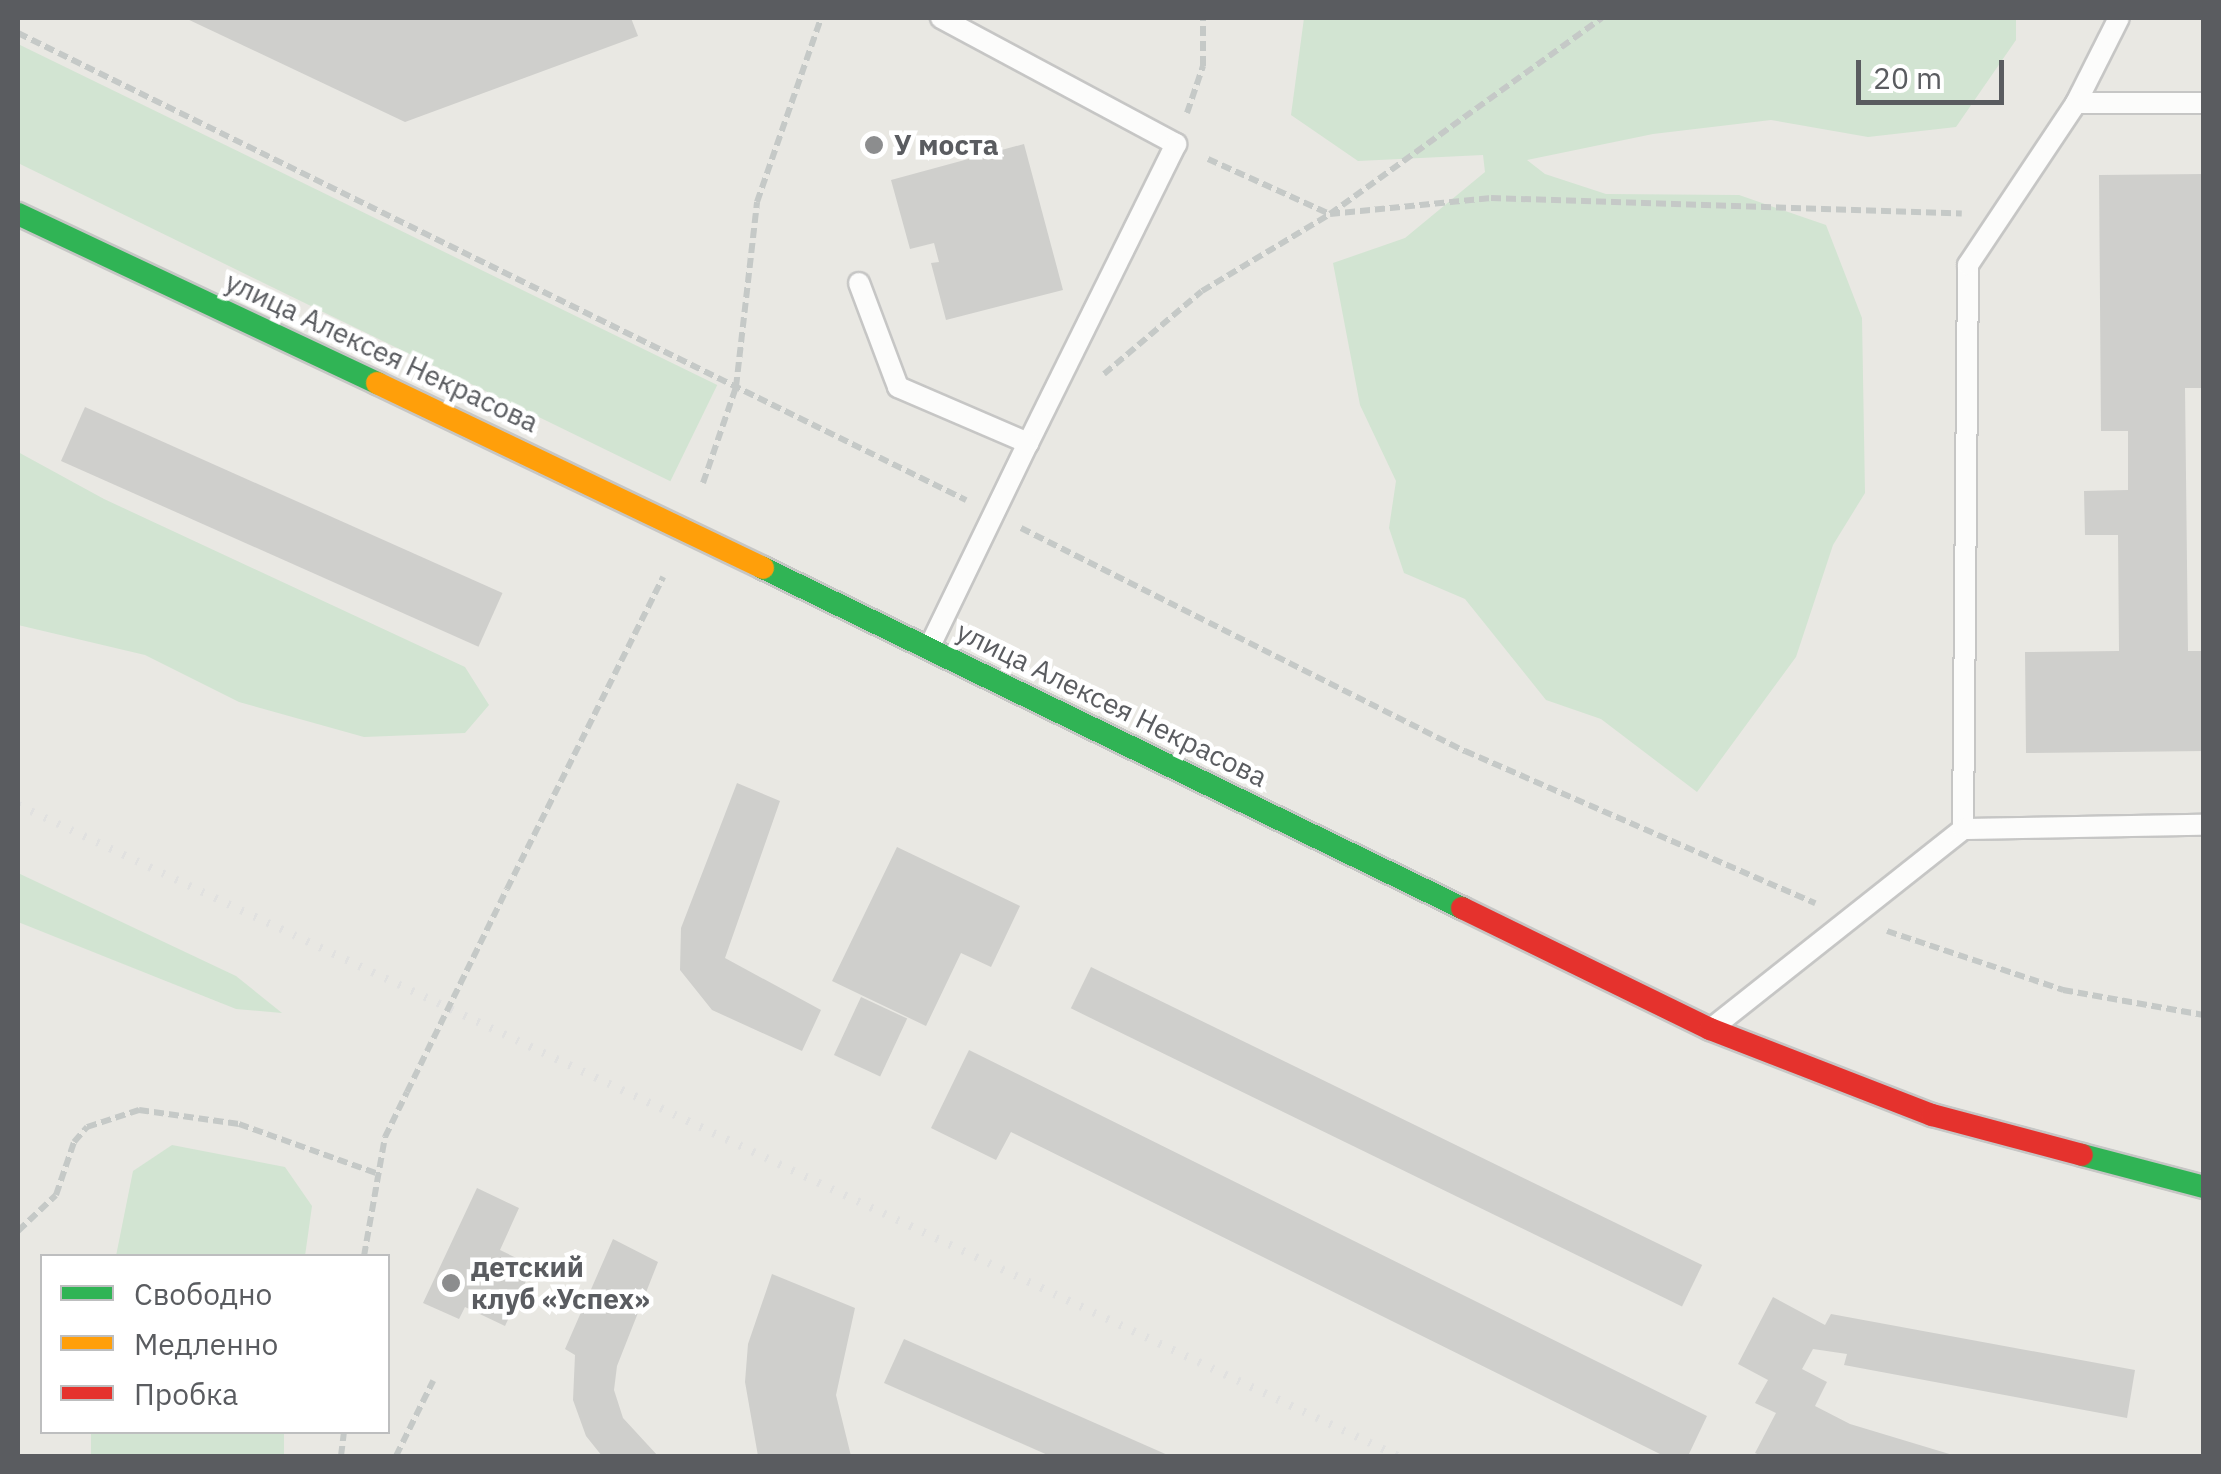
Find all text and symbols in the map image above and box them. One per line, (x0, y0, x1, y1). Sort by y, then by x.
scale bar (1861, 40, 2008, 102)
text: 20 m (1873, 58, 1942, 97)
place label: У моста (894, 128, 999, 162)
marker: У моста (863, 134, 885, 156)
street label: улица Алексея Некрасова (220, 265, 544, 439)
street label: улица Алексея Некрасова (951, 614, 1273, 794)
place label: детский клуб «Успех» (471, 1250, 650, 1316)
legend (40, 1254, 390, 1434)
marker: детский клуб «Успех» (440, 1272, 462, 1294)
text: Свободно (134, 1274, 272, 1313)
text: Медленно (134, 1324, 278, 1363)
text: Пробка (134, 1374, 238, 1413)

